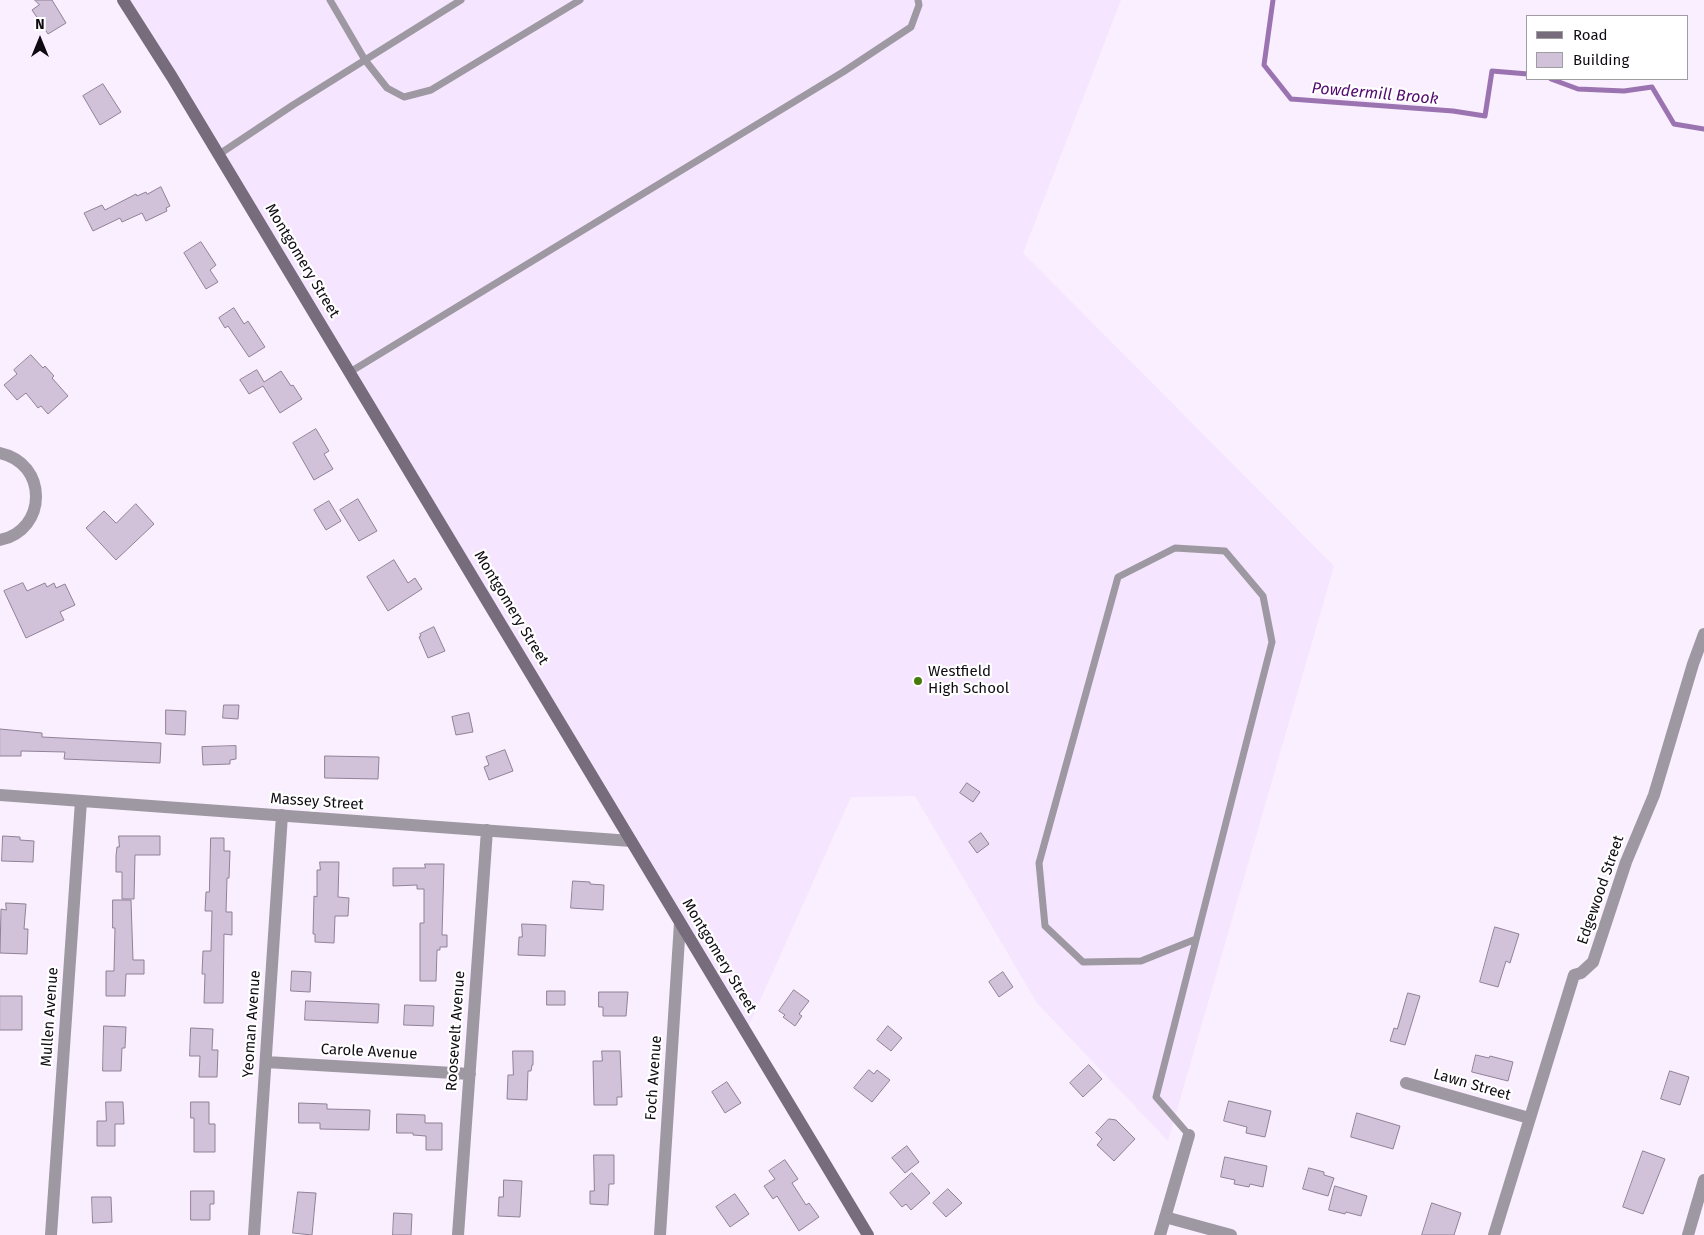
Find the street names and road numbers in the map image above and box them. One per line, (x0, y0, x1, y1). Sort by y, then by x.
street label: Montgomery Street (261, 201, 343, 321)
street label: Montgomery Street (470, 548, 552, 668)
street label: Massey Street (270, 790, 364, 814)
street label: Edgewood Street (1574, 833, 1628, 947)
street label: Montgomery Street (678, 896, 760, 1016)
street label: Mullen Avenue (38, 967, 62, 1067)
street label: Yeoman Avenue (239, 970, 265, 1078)
street label: Roosevelt Avenue (443, 970, 469, 1092)
street label: Foch Avenue (642, 1035, 666, 1121)
street label: Carole Avenue (320, 1040, 418, 1064)
street label: Lawn Street (1431, 1065, 1513, 1105)

